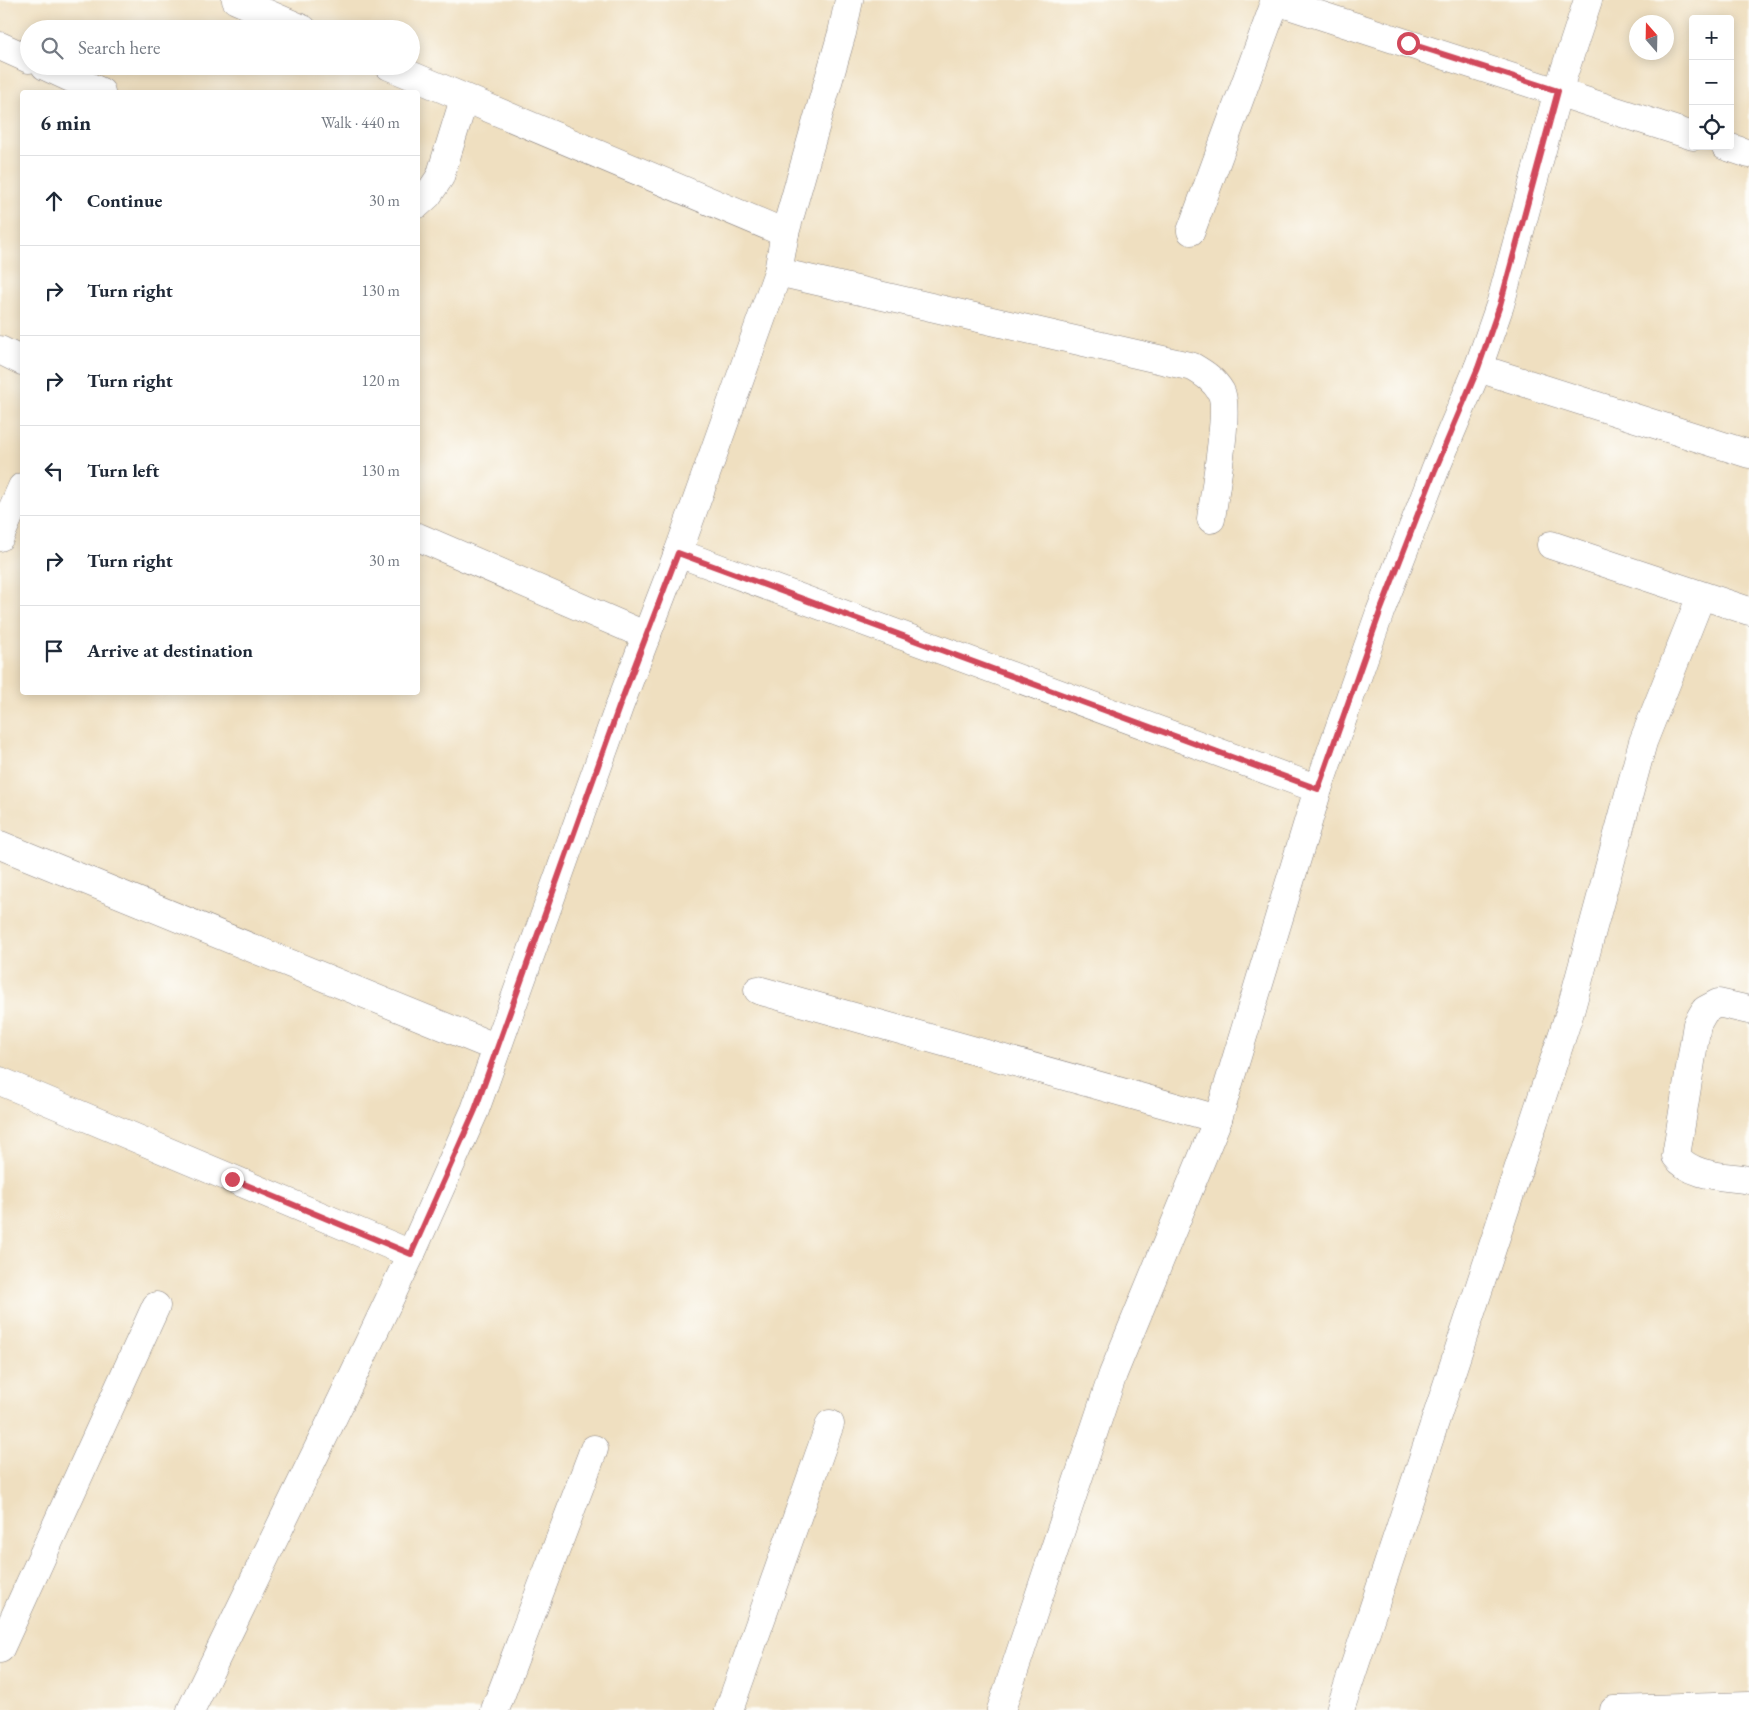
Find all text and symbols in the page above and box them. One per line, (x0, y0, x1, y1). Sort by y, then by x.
north arrow (1629, 15, 1674, 60)
map controls (1689, 15, 1734, 150)
button: + (1689, 15, 1734, 60)
search box (20, 20, 420, 75)
route start (1397, 32, 1420, 55)
icon: search (38, 34, 66, 62)
text: Search here (78, 35, 160, 60)
button: − (1689, 60, 1734, 105)
button: locate (1689, 105, 1734, 150)
text: 6 min (40, 109, 91, 136)
text: Walk · 440 m (321, 112, 400, 133)
icon: ahead (40, 187, 68, 215)
text: Continue (87, 188, 162, 213)
text: 30 m (369, 190, 400, 211)
icon: right (40, 277, 68, 305)
text: Turn right (87, 278, 173, 303)
text: 130 m (361, 280, 400, 301)
icon: right (40, 367, 68, 395)
text: Turn right (87, 368, 173, 393)
text: 120 m (361, 370, 400, 391)
icon: left (40, 457, 68, 485)
text: Turn left (87, 458, 159, 483)
text: 130 m (361, 460, 400, 481)
icon: right (40, 547, 68, 575)
text: Turn right (87, 548, 173, 573)
text: 30 m (369, 550, 400, 571)
icon: arrive (40, 637, 68, 665)
text: Arrive at destination (87, 638, 253, 663)
route end (221, 1168, 244, 1191)

